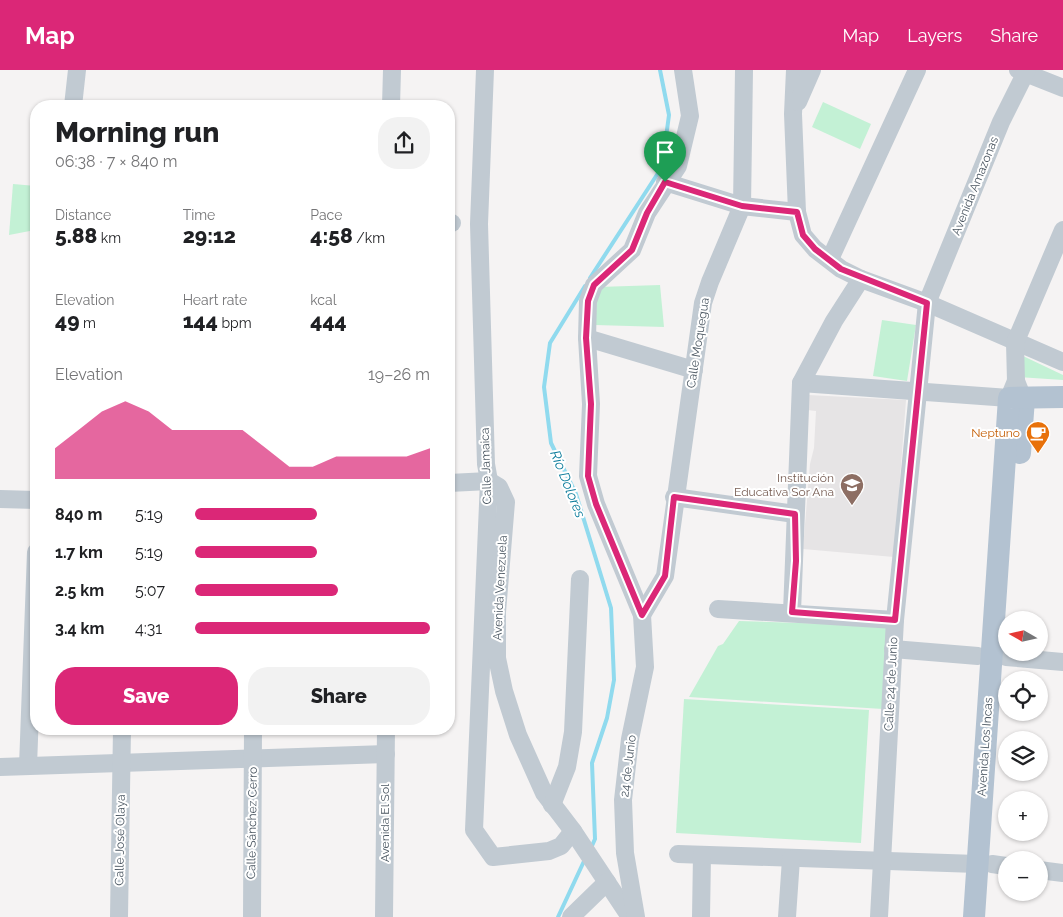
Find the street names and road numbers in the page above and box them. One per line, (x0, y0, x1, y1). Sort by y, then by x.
street label: Avenida Amazonas (949, 134, 1001, 237)
street label: Calle Moquegua (684, 297, 712, 389)
street label: Calle Jamaica (478, 427, 494, 505)
street label: Avenida Venezuela (490, 535, 510, 641)
street label: Calle 24 de Junio (882, 637, 900, 731)
street label: Avenida Los Incas (975, 697, 995, 797)
street label: 24 de Junio (617, 734, 639, 798)
street label: Calle Sánchez Cerro (244, 767, 260, 879)
street label: Avenida El Sol (378, 783, 392, 862)
street label: Calle José Olaya (112, 794, 128, 886)

